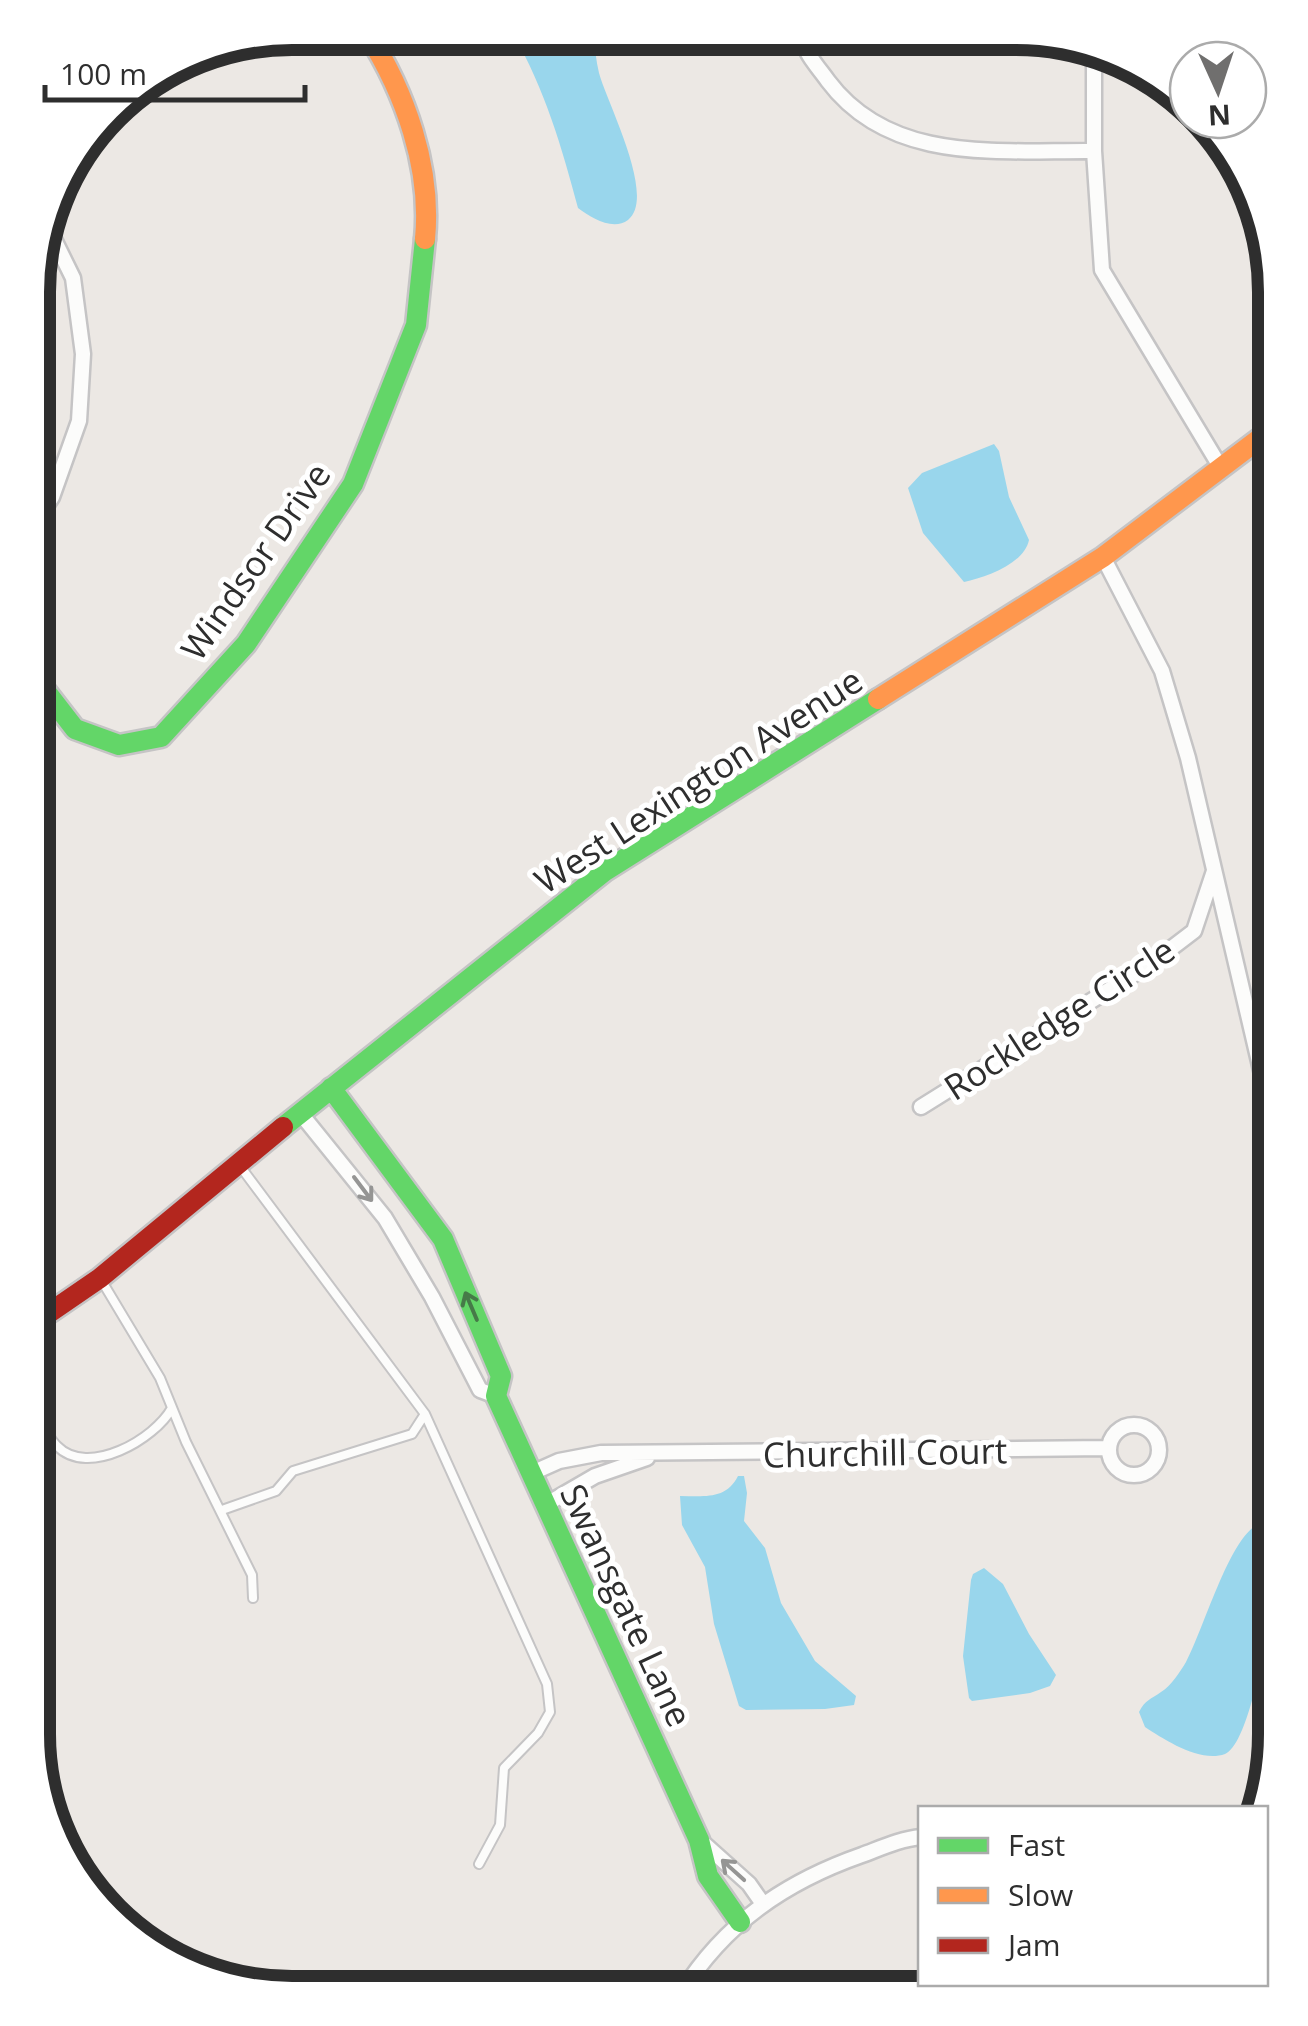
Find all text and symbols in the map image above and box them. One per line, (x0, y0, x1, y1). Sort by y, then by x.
scale bar (45, 40, 305, 102)
north arrow (1168, 40, 1268, 140)
text: 100 m (60, 53, 147, 94)
text: N (1207, 96, 1232, 136)
street label: Windsor Drive (170, 453, 340, 669)
street label: West Lexington Avenue (525, 656, 871, 904)
street label: Rockledge Circle (935, 926, 1183, 1110)
one-way arrow (352, 1175, 373, 1202)
one-way arrow (461, 1291, 479, 1322)
street label: Churchill Court (762, 1426, 1008, 1478)
street label: Swansgate Lane (550, 1476, 704, 1734)
legend (918, 1806, 1268, 1986)
text: Fast (1008, 1824, 1065, 1865)
one-way arrow (721, 1859, 746, 1882)
text: Slow (1008, 1874, 1073, 1915)
text: Jam (1005, 1924, 1061, 1965)

